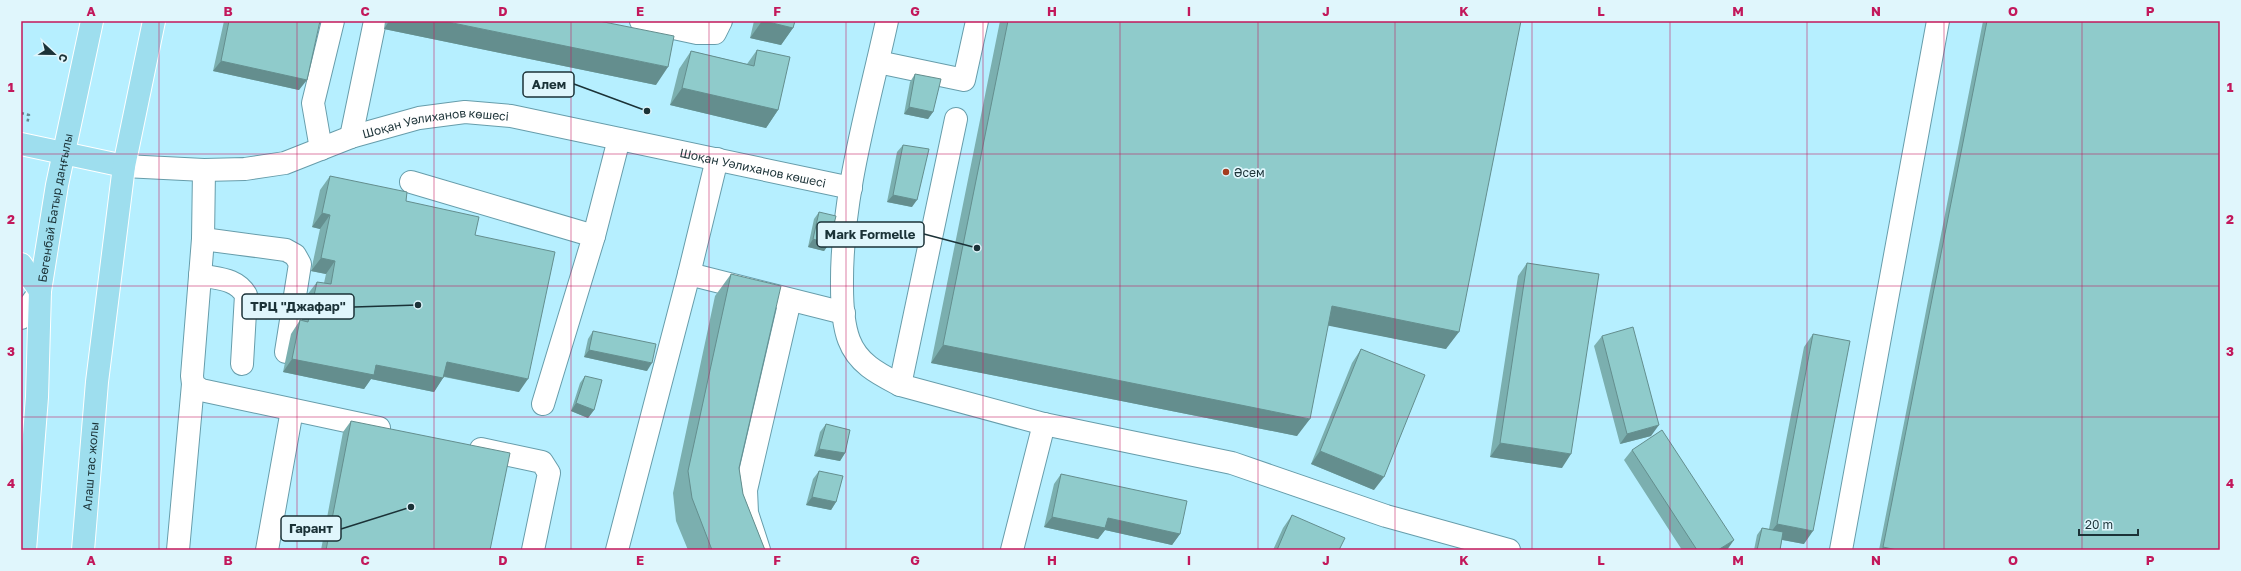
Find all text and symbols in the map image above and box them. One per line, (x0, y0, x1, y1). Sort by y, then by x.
text: A (86, 3, 96, 19)
text: B (223, 3, 233, 19)
text: C (360, 3, 370, 19)
text: D (498, 3, 508, 19)
text: E (636, 3, 644, 19)
text: F (773, 3, 781, 19)
text: G (910, 3, 920, 19)
text: H (1047, 3, 1057, 19)
text: I (1187, 3, 1191, 19)
text: J (1322, 3, 1330, 19)
text: K (1459, 3, 1469, 19)
text: L (1597, 3, 1605, 19)
text: M (1732, 3, 1744, 19)
text: N (1871, 3, 1881, 19)
text: O (2008, 3, 2018, 19)
text: P (2146, 3, 2155, 19)
north arrow (34, 34, 74, 74)
text: С (56, 52, 71, 64)
callout: Алем (523, 72, 574, 97)
text: Алем (532, 76, 566, 92)
text: 1 (8, 79, 15, 95)
text: 1 (2227, 79, 2234, 95)
street label: Шоқан Уәлиханов көшесі (360, 104, 510, 141)
street label: Бөгенбай Батыр даңғылы (34, 132, 75, 283)
street label: Шоқан Уәлиханов көшесі (678, 144, 828, 190)
place label: Әсем (1234, 165, 1265, 180)
marker: Әсем (1221, 167, 1231, 177)
text: 2 (7, 211, 15, 227)
text: 2 (2226, 211, 2234, 227)
callout: Mark Formelle (817, 222, 924, 247)
text: Mark Formelle (825, 226, 916, 242)
callout: ТРЦ "Джафар" (242, 294, 354, 319)
text: ТРЦ "Джафар" (250, 298, 346, 314)
text: 3 (7, 343, 15, 359)
text: 3 (2226, 343, 2234, 359)
street label: Алаш тас жолы (79, 421, 101, 511)
text: 4 (7, 475, 15, 491)
text: 4 (2226, 475, 2234, 491)
scale bar (2079, 511, 2138, 537)
callout: Гарант (281, 516, 341, 541)
text: 20 m (2085, 517, 2113, 532)
text: Гарант (289, 520, 333, 536)
text: A (86, 552, 96, 568)
text: B (223, 552, 233, 568)
text: C (360, 552, 370, 568)
text: D (498, 552, 508, 568)
text: E (636, 552, 644, 568)
text: F (773, 552, 781, 568)
text: G (910, 552, 920, 568)
text: H (1047, 552, 1057, 568)
text: I (1187, 552, 1191, 568)
text: J (1322, 552, 1330, 568)
text: K (1459, 552, 1469, 568)
text: L (1597, 552, 1605, 568)
text: M (1732, 552, 1744, 568)
text: N (1871, 552, 1881, 568)
text: O (2008, 552, 2018, 568)
text: P (2146, 552, 2155, 568)

